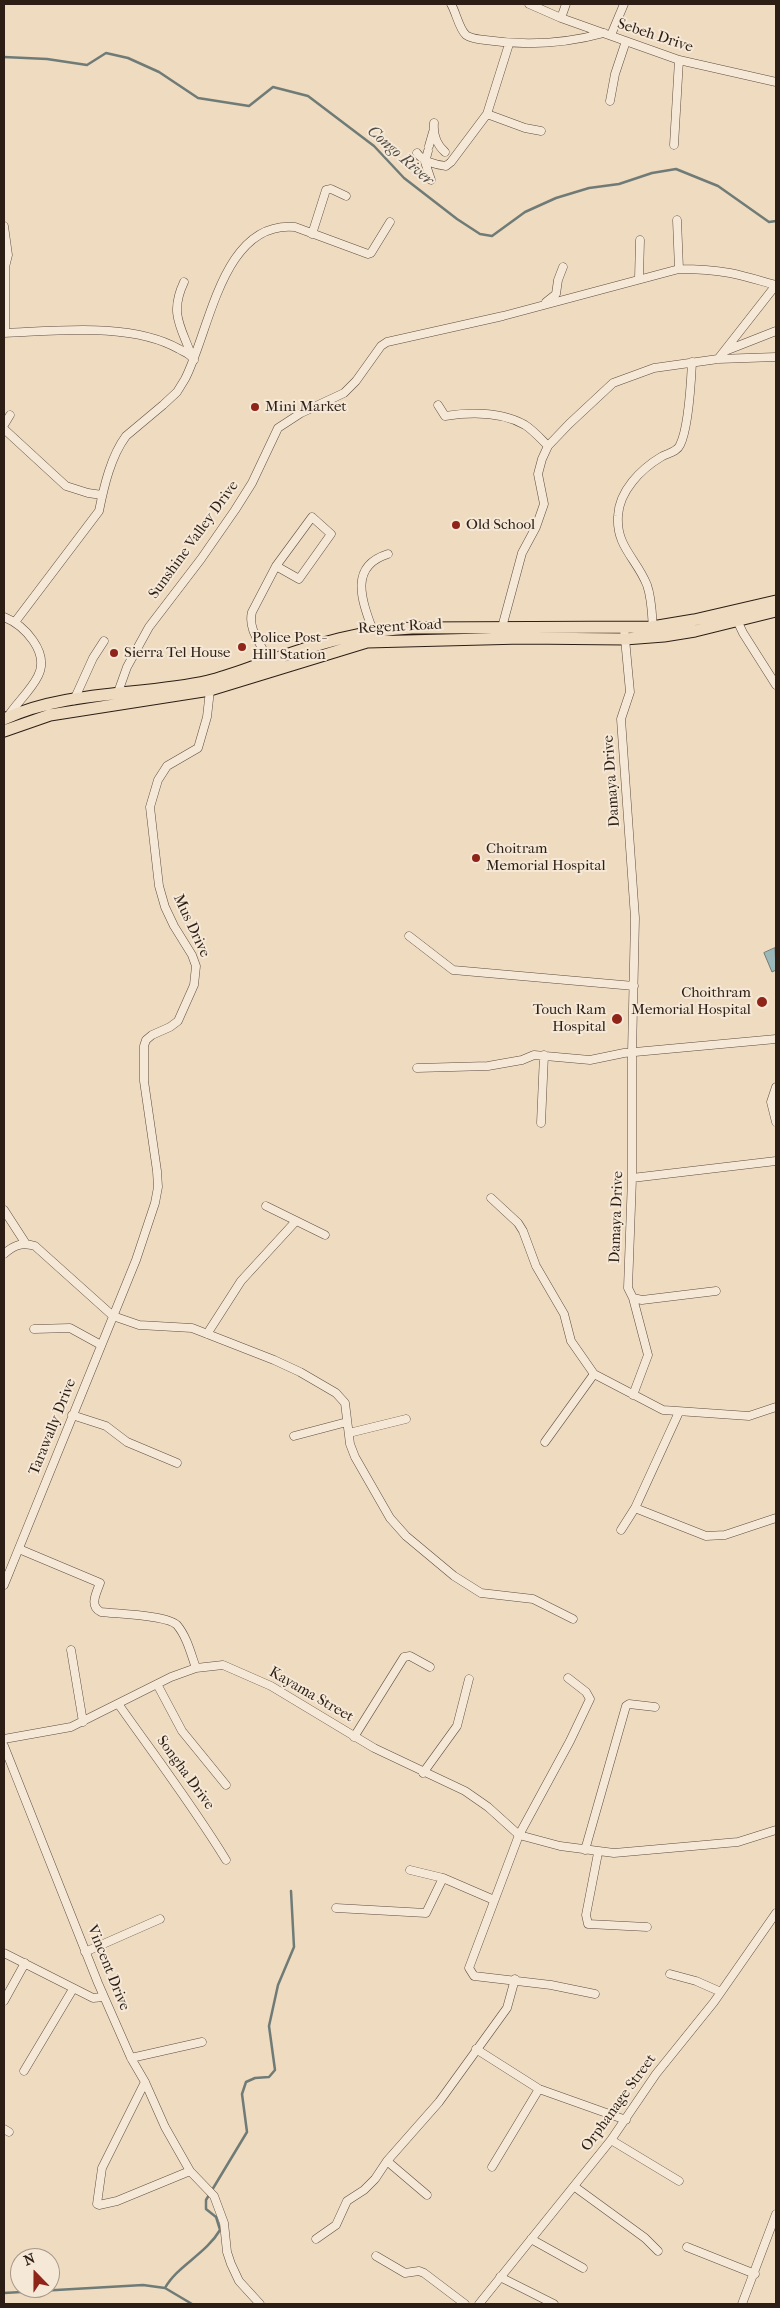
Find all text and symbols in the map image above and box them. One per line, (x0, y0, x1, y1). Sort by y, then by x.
street label: Sebeh Drive (615, 15, 695, 57)
water label: Congo River (363, 122, 437, 190)
place label: Mini Market (265, 398, 347, 416)
marker: Mini Market (249, 401, 261, 413)
street label: Sunshine Valley Drive (145, 477, 243, 603)
place label: Old School (466, 516, 535, 534)
marker: Old School (450, 519, 462, 531)
street label: Regent Road (358, 616, 442, 638)
place label: Police Post- Hill Station (252, 629, 326, 664)
marker: Police Post- Hill Station (236, 641, 248, 653)
place label: Sierra Tel House (124, 644, 231, 662)
marker: Sierra Tel House (108, 647, 120, 659)
street label: Damaya Drive (600, 734, 624, 828)
place label: Choitram Memorial Hospital (486, 840, 606, 875)
marker: Choitram Memorial Hospital (470, 852, 482, 864)
street label: Mus Drive (169, 892, 213, 960)
place label: Choithram Memorial Hospital (631, 984, 751, 1019)
marker: Choithram Memorial Hospital (755, 995, 769, 1009)
place label: Touch Ram Hospital (533, 1001, 606, 1036)
marker: Touch Ram Hospital (610, 1012, 624, 1026)
street label: Damaya Drive (606, 1171, 628, 1263)
street label: Tarawally Drive (25, 1376, 81, 1478)
street label: Kayama Street (265, 1664, 357, 1726)
street label: Songha Drive (152, 1732, 218, 1814)
street label: Vincent Drive (83, 1923, 133, 2013)
street label: Orphanage Street (578, 2051, 660, 2155)
north arrow (10, 2248, 60, 2298)
text: N (21, 2250, 38, 2269)

